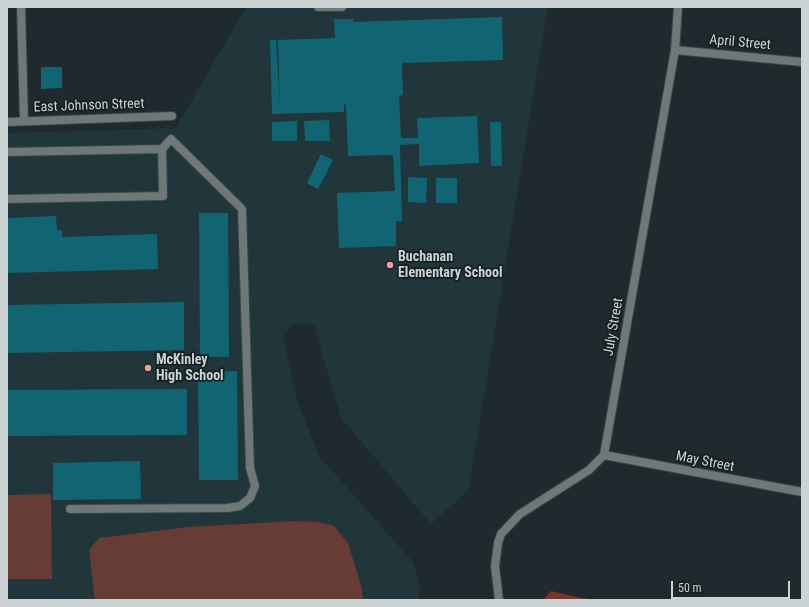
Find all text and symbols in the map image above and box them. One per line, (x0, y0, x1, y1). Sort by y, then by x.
street label: April Street (709, 32, 771, 54)
street label: East Johnson Street (33, 96, 145, 116)
place label: Buchanan Elementary School (398, 249, 503, 282)
marker: Buchanan Elementary School (385, 260, 395, 270)
street label: July Street (601, 297, 627, 357)
place label: McKinley High School (156, 352, 224, 384)
marker: McKinley High School (143, 363, 153, 373)
street label: May Street (674, 448, 736, 476)
scale bar (673, 573, 792, 599)
text: 50 m (678, 581, 702, 595)

